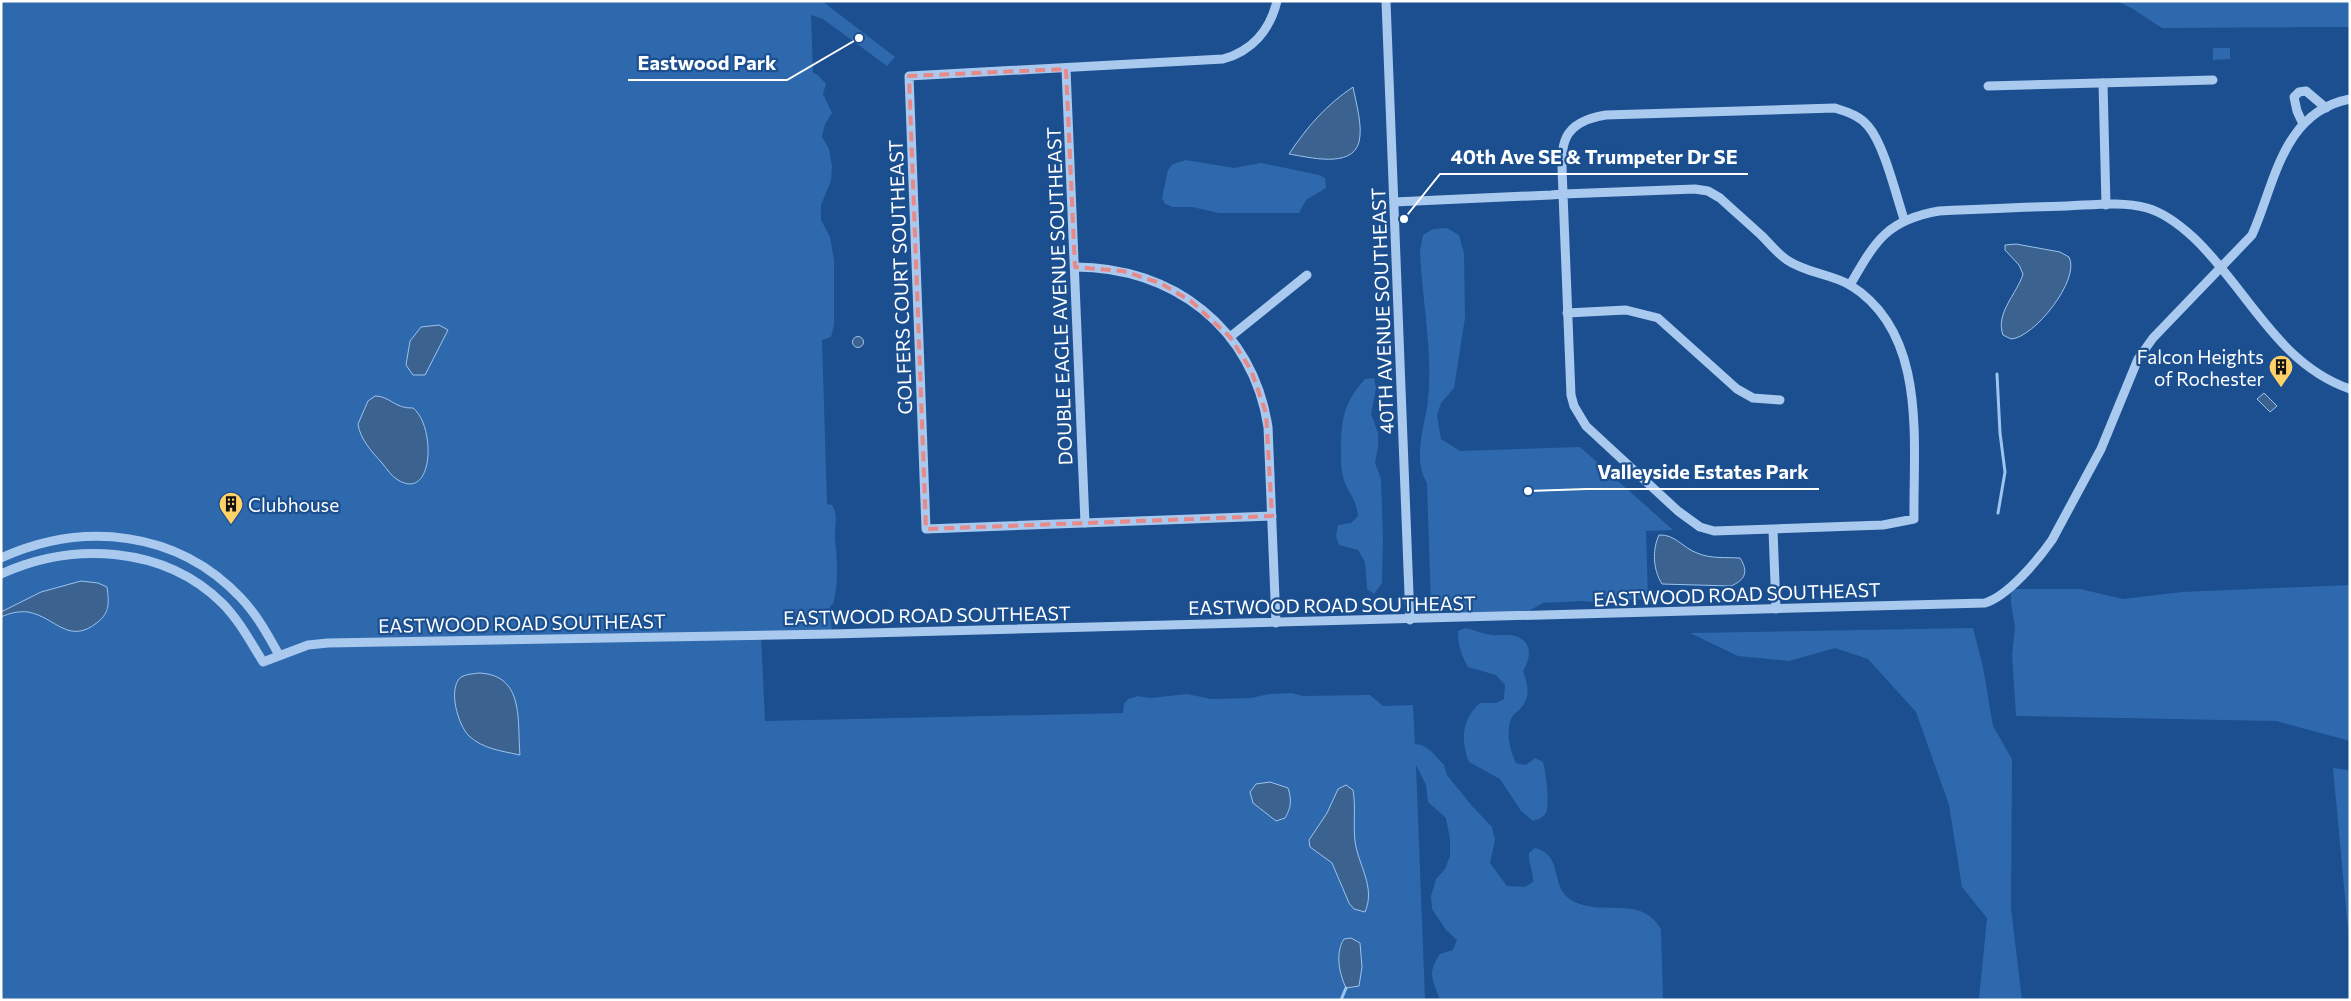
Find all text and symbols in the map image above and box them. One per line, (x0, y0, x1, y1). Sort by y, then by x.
callout: Eastwood Park (628, 45, 787, 80)
text: Eastwood Park (638, 50, 777, 74)
street label: DOUBLE EAGLE AVENUE SOUTHEAST (1042, 126, 1076, 466)
street label: GOLFERS COURT SOUTHEAST (884, 139, 916, 415)
callout: 40th Ave SE & Trumpeter Dr SE (1440, 139, 1748, 174)
text: 40th Ave SE & Trumpeter Dr SE (1450, 144, 1738, 168)
street label: 40TH AVENUE SOUTHEAST (1366, 187, 1398, 435)
place label: Falcon Heights of Rochester (2137, 345, 2264, 390)
building icon: Falcon Heights of Rochester (2268, 354, 2294, 388)
callout: Valleyside Estates Park (1587, 454, 1819, 489)
text: Valleyside Estates Park (1597, 459, 1809, 483)
building icon: Clubhouse (218, 491, 244, 525)
place label: Clubhouse (248, 493, 339, 516)
street label: EASTWOOD ROAD SOUTHEAST (1593, 577, 1881, 611)
street label: EASTWOOD ROAD SOUTHEAST (1188, 591, 1476, 619)
street label: EASTWOOD ROAD SOUTHEAST (783, 601, 1071, 629)
street label: EASTWOOD ROAD SOUTHEAST (378, 609, 666, 637)

